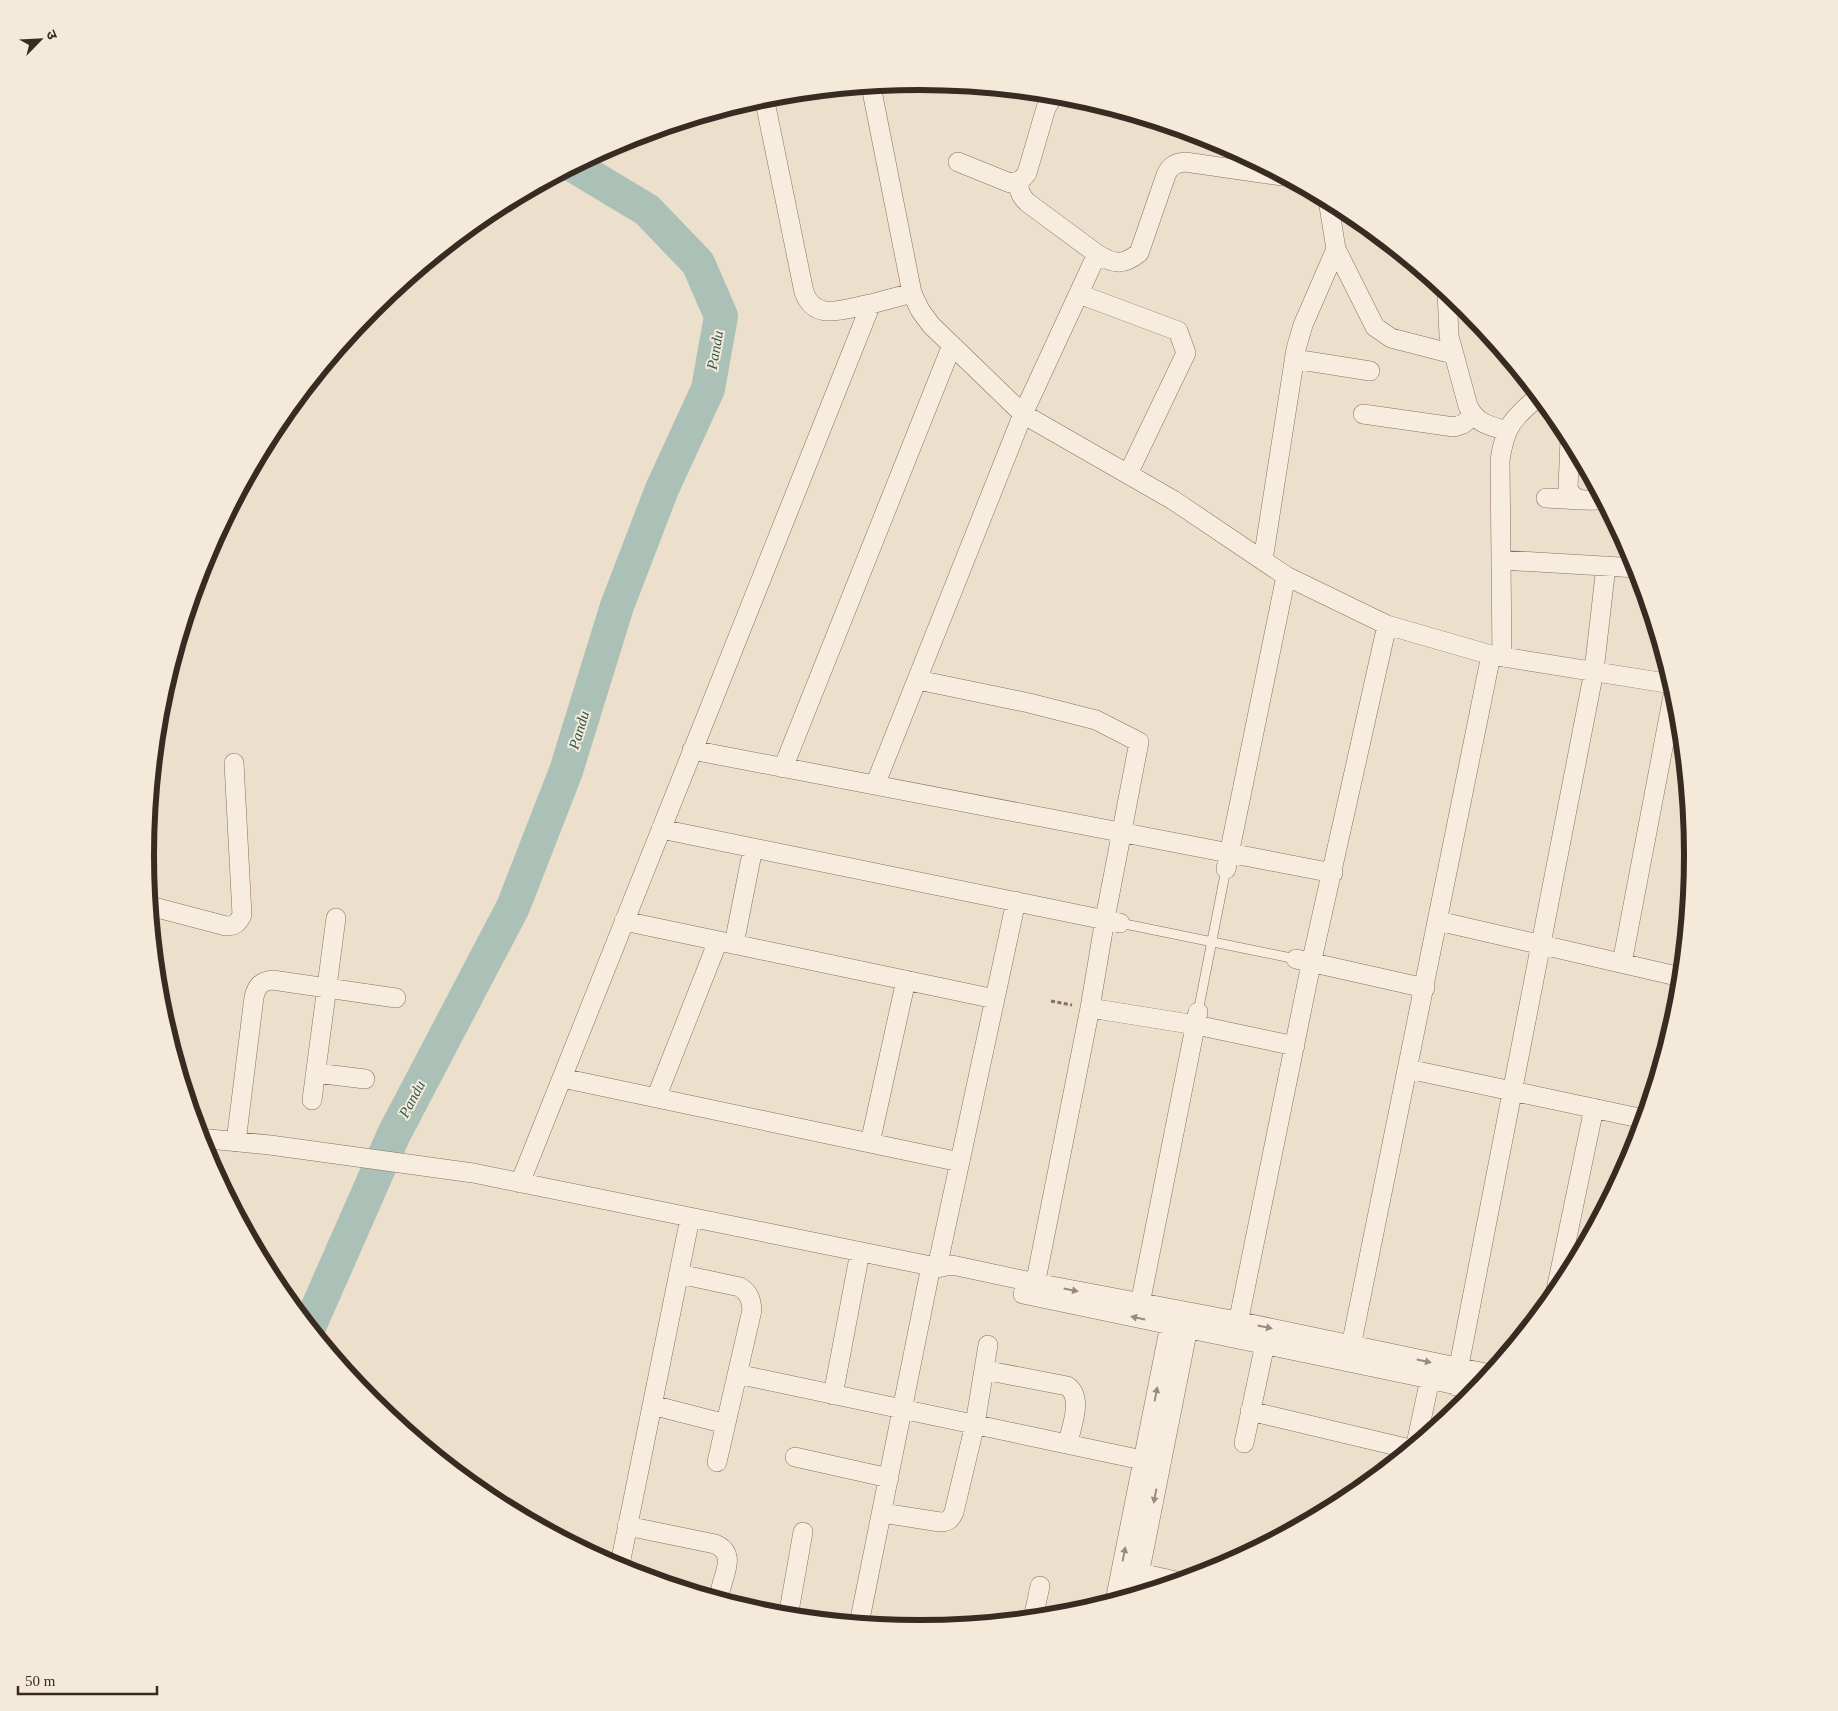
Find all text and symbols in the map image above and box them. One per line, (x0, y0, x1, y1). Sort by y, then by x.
north arrow (15, 15, 65, 65)
text: उ (43, 28, 60, 42)
water label: Pandu (704, 329, 726, 372)
water label: Pandu (565, 709, 592, 752)
water label: Pandu (395, 1078, 428, 1121)
one-way arrow (1063, 1287, 1079, 1295)
one-way arrow (1131, 1314, 1146, 1322)
one-way arrow (1257, 1323, 1272, 1331)
one-way arrow (1416, 1357, 1431, 1365)
one-way arrow (1153, 1386, 1161, 1402)
one-way arrow (1151, 1489, 1159, 1504)
one-way arrow (1120, 1546, 1128, 1561)
scale bar (18, 1664, 156, 1696)
text: 50 m (25, 1673, 56, 1689)

